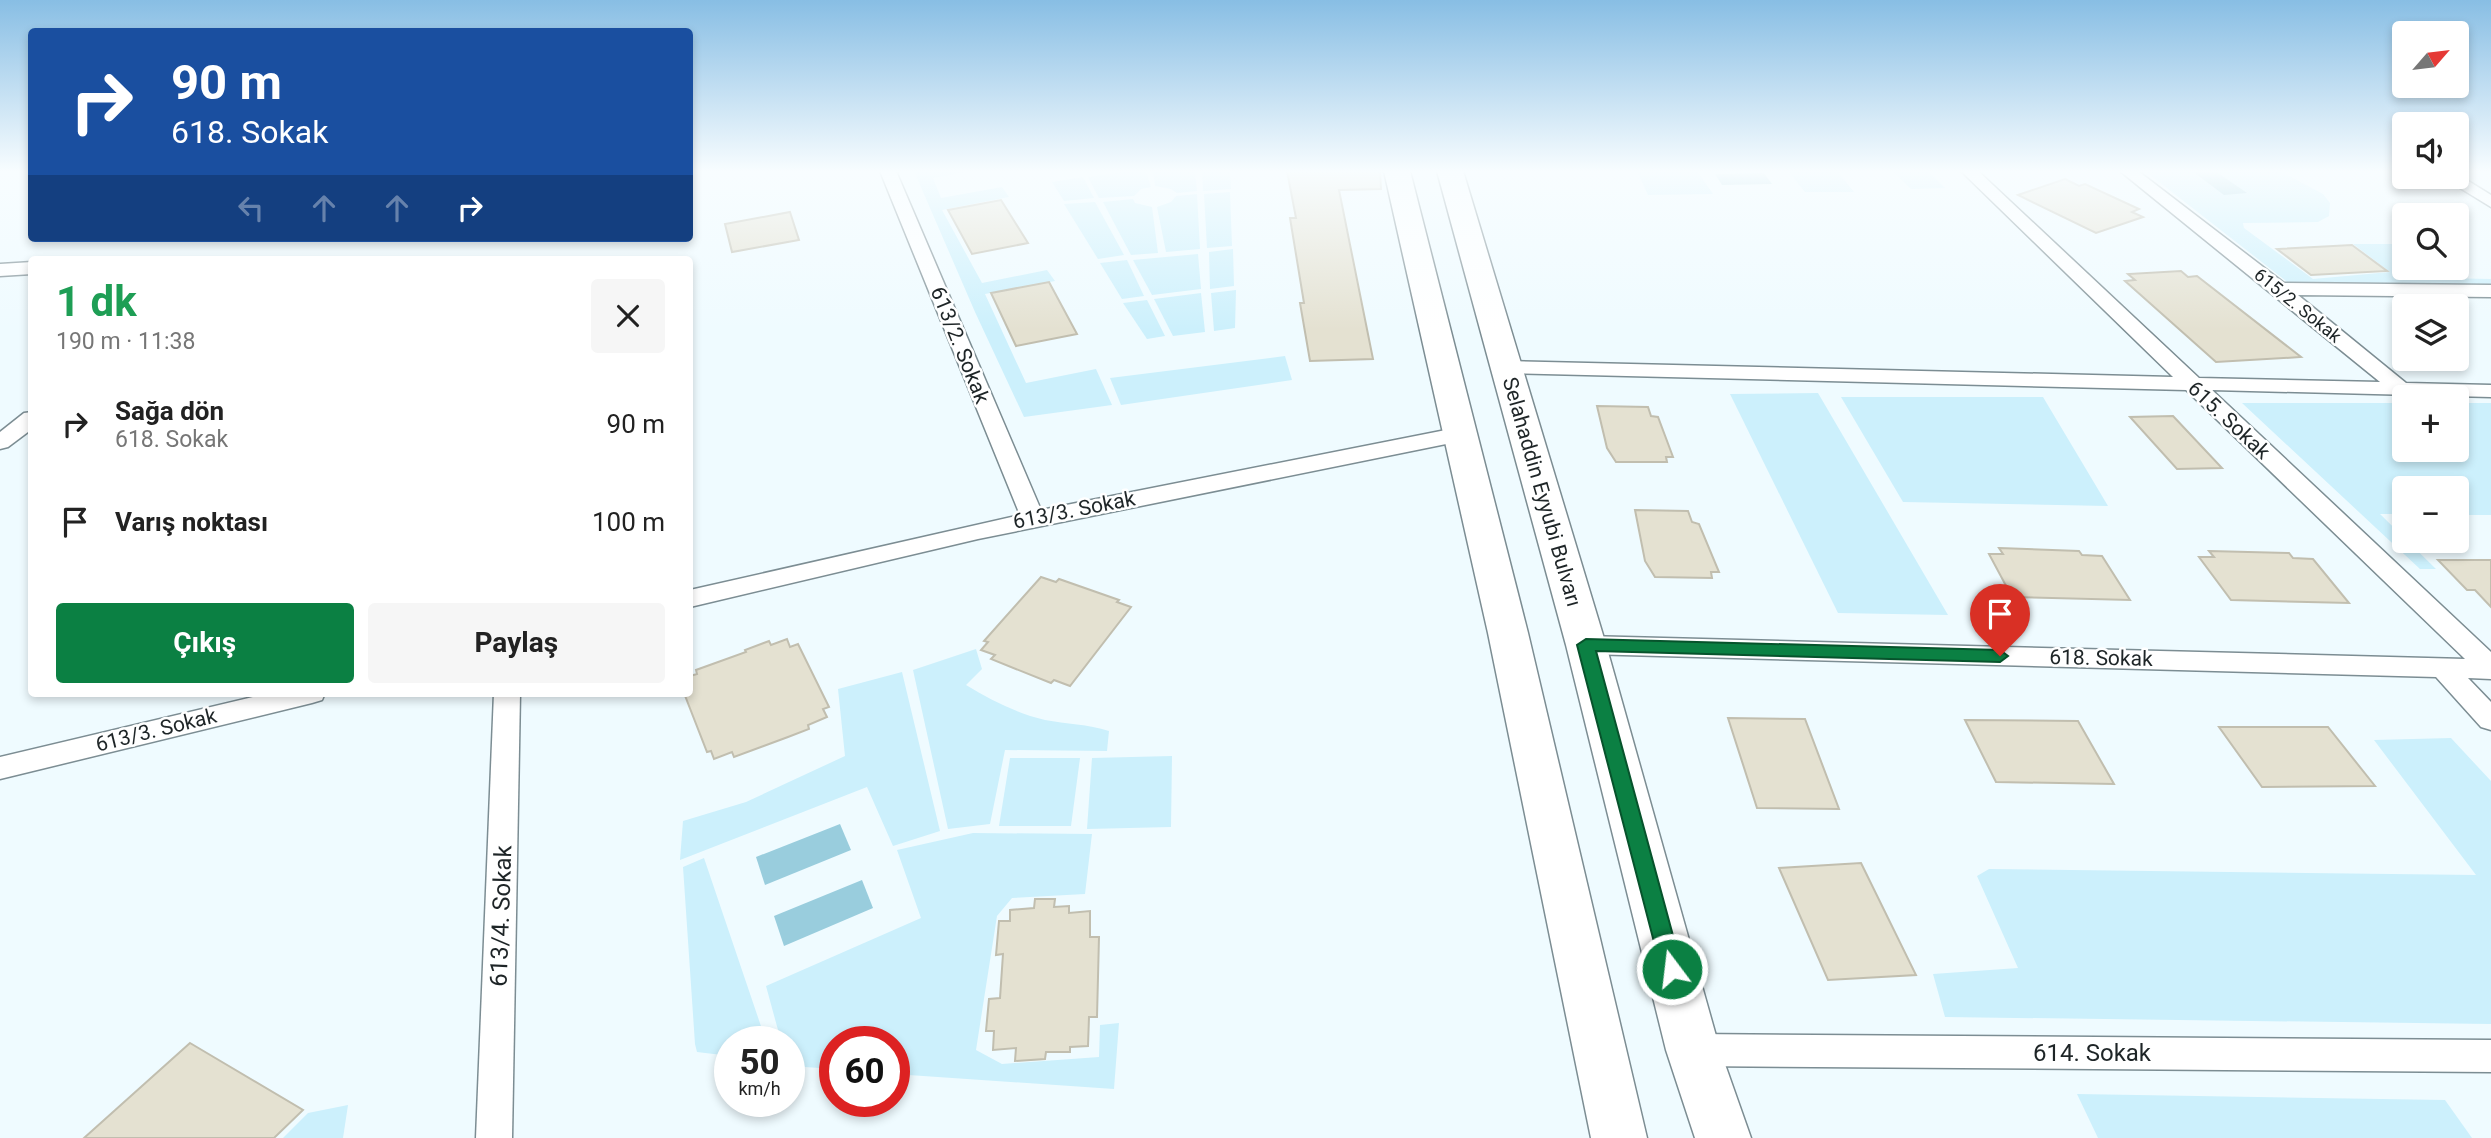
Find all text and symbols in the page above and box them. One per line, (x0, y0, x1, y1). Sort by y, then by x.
north arrow (2392, 21, 2469, 98)
map controls (2392, 21, 2469, 553)
text: 90 m (171, 54, 282, 111)
icon: right (56, 56, 147, 147)
button: sound (2392, 112, 2469, 189)
text: 618. Sokak (171, 113, 328, 151)
icon: left (232, 189, 270, 227)
icon: ahead (305, 189, 343, 227)
icon: ahead (378, 189, 416, 227)
icon: right (451, 189, 489, 227)
button: search (2392, 203, 2469, 280)
street label: 615/2. Sokak (2250, 263, 2347, 347)
text: 1 dk (56, 277, 137, 326)
button: close (591, 279, 665, 353)
street label: 613/2. Sokak (926, 283, 994, 407)
button: layers (2392, 294, 2469, 371)
text: 190 m · 11:38 (56, 328, 195, 355)
street label: Selahaddin Eyyubi Bulvarı (1498, 375, 1586, 609)
street label: 615. Sokak (2183, 376, 2275, 464)
button: + (2392, 385, 2469, 462)
text: Sağa dön (115, 396, 224, 426)
icon: right (56, 405, 94, 443)
text: 90 m (607, 409, 665, 439)
text: 618. Sokak (115, 426, 228, 453)
button: − (2392, 476, 2469, 553)
street label: 613/3. Sokak (1011, 486, 1137, 534)
icon: arrive (56, 503, 94, 541)
text: Varış noktası (115, 507, 268, 537)
text: 100 m (592, 507, 665, 537)
pin (1970, 584, 2030, 656)
icon: arrive (1981, 595, 2019, 633)
button: Çıkış (56, 603, 354, 683)
button: Paylaş (368, 603, 665, 683)
street label: 618. Sokak (2049, 645, 2153, 671)
street label: 613/3. Sokak (93, 703, 219, 757)
street label: 613/4. Sokak (485, 844, 517, 987)
position arrow (1635, 932, 1709, 1006)
speed limit sign: 60 (819, 1026, 910, 1117)
street label: 614. Sokak (2033, 1039, 2152, 1067)
text: 50 (739, 1042, 780, 1083)
text: km/h (738, 1078, 781, 1099)

